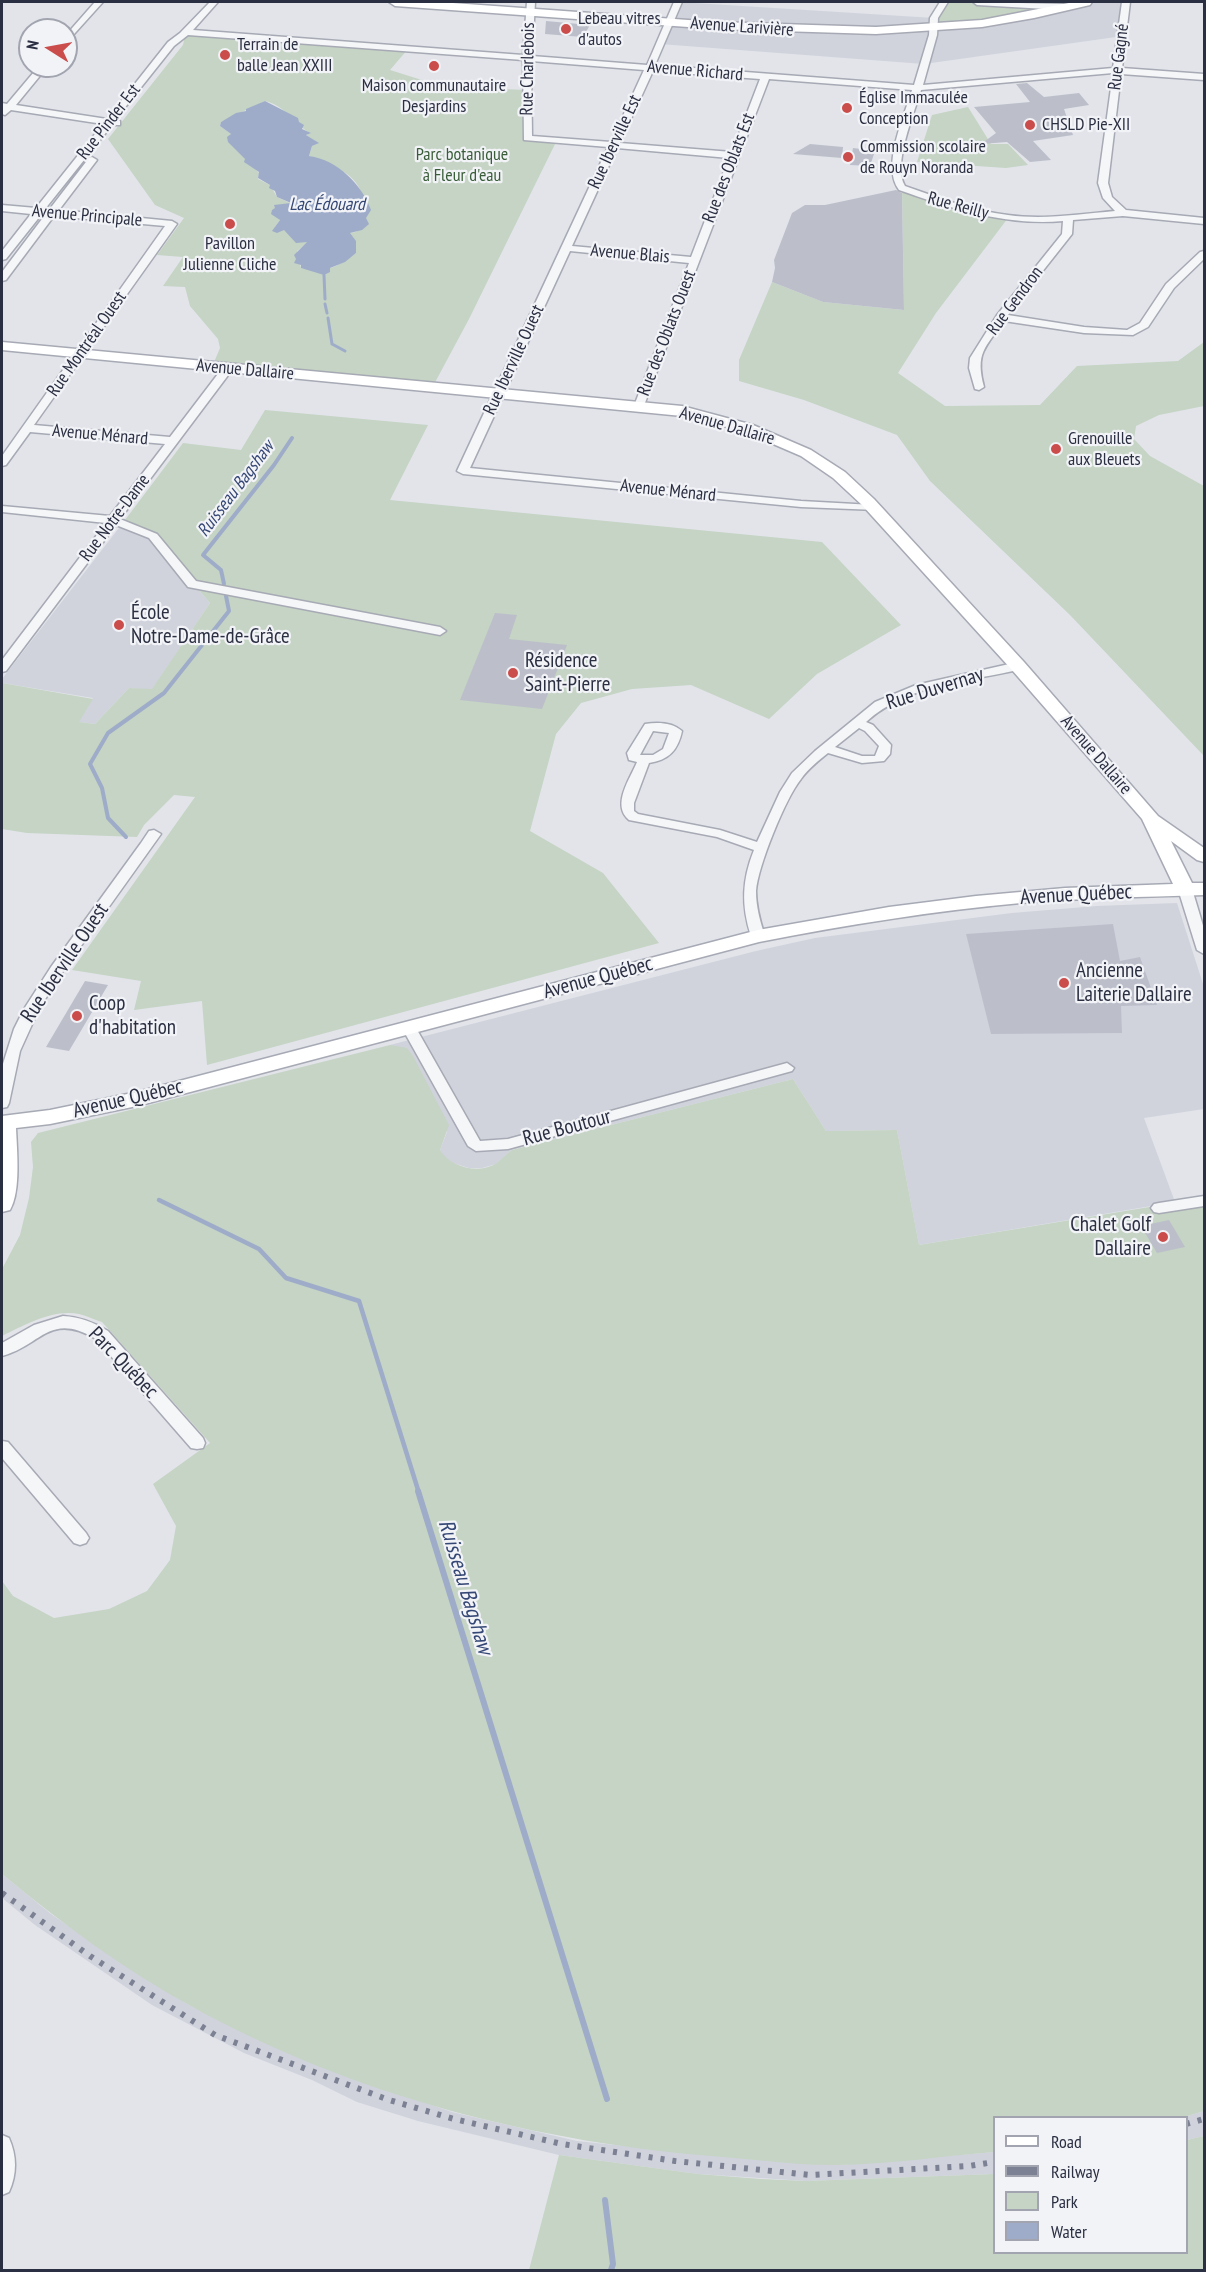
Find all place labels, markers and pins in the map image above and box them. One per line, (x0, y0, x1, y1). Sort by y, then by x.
place label: Lebeau vitres d'autos (578, 8, 660, 50)
marker: Lebeau vitres d'autos (559, 22, 573, 36)
place label: Terrain de balle Jean XXIII (237, 34, 332, 76)
marker: Terrain de balle Jean XXIII (218, 48, 232, 62)
marker: Maison communautaire Desjardins (427, 59, 441, 73)
place label: Maison communautaire Desjardins (362, 75, 506, 118)
place label: Église Immaculée Conception (859, 87, 968, 130)
marker: Église Immaculée Conception (840, 101, 854, 115)
place label: CHSLD Pie-XII (1042, 114, 1130, 136)
marker: CHSLD Pie-XII (1023, 118, 1037, 132)
place label: Commission scolaire de Rouyn Noranda (860, 136, 986, 178)
marker: Commission scolaire de Rouyn Noranda (841, 150, 855, 164)
marker: Pavillon Julienne Cliche (223, 217, 237, 231)
place label: Pavillon Julienne Cliche (184, 233, 276, 276)
place label: Grenouille aux Bleuets (1068, 428, 1141, 470)
marker: Grenouille aux Bleuets (1049, 442, 1063, 456)
place label: École Notre-Dame-de-Grâce (131, 600, 290, 650)
marker: École Notre-Dame-de-Grâce (112, 618, 126, 632)
place label: Résidence Saint-Pierre (525, 648, 610, 698)
marker: Résidence Saint-Pierre (506, 666, 520, 680)
place label: Ancienne Laiterie Dallaire (1076, 958, 1192, 1008)
marker: Ancienne Laiterie Dallaire (1057, 976, 1071, 990)
place label: Coop d'habitation (89, 991, 176, 1041)
marker: Coop d'habitation (70, 1009, 84, 1023)
place label: Chalet Golf Dallaire (1070, 1212, 1151, 1262)
marker: Chalet Golf Dallaire (1156, 1230, 1170, 1244)

